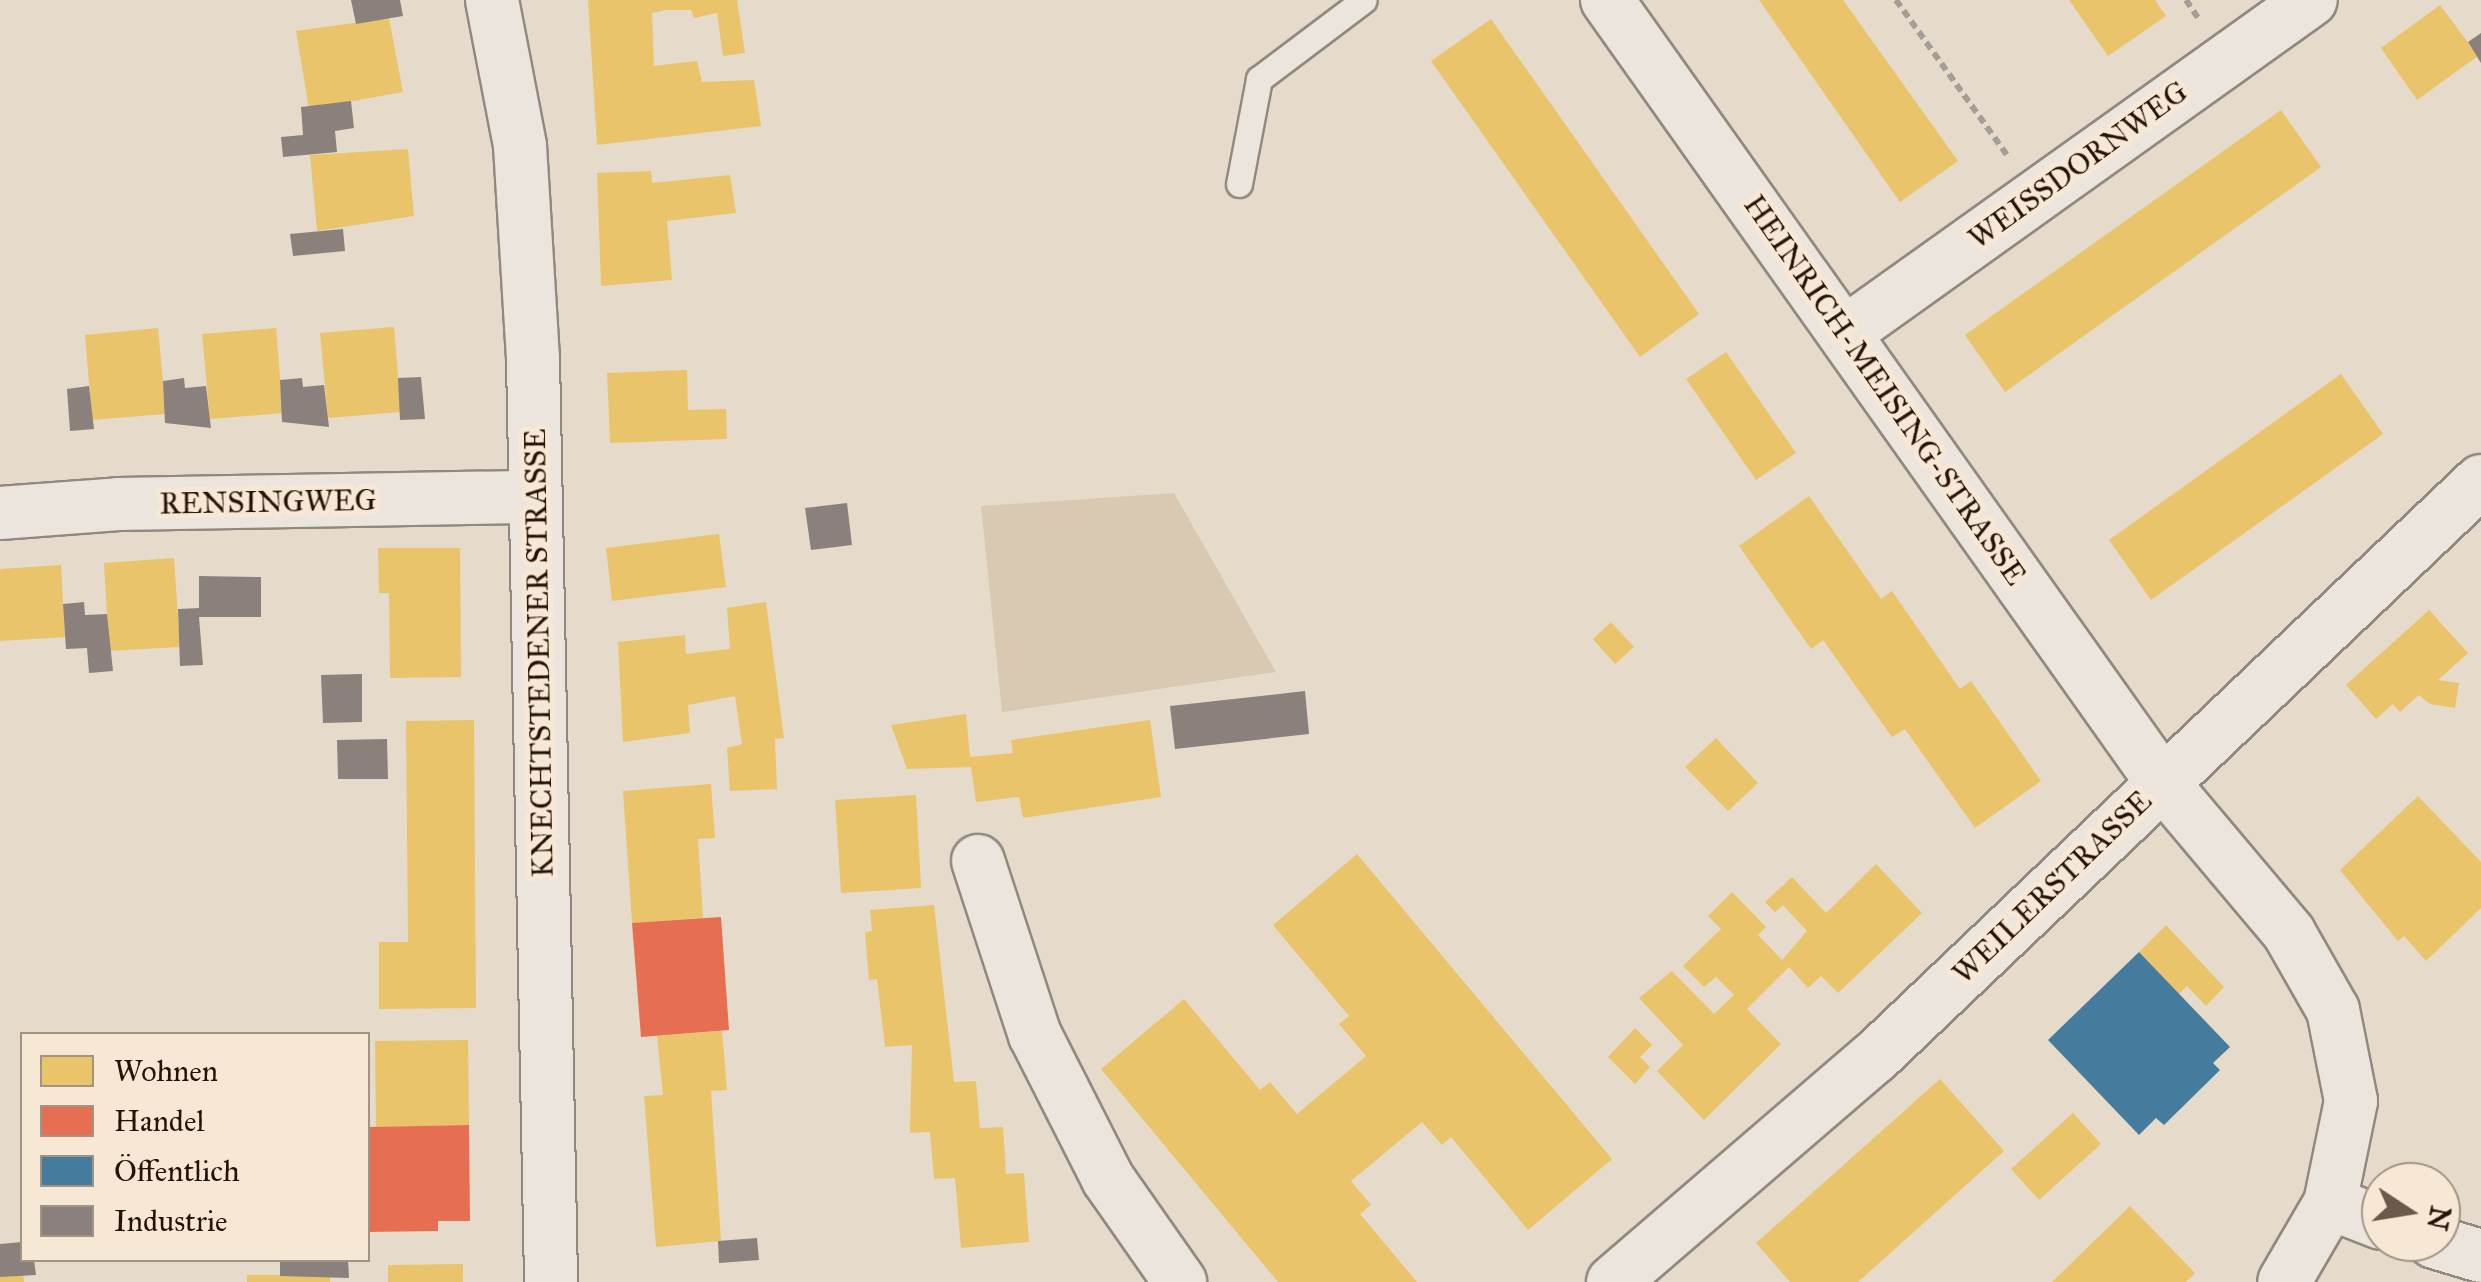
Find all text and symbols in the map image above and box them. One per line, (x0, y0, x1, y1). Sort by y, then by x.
street label: WEISSDORNWEG (1961, 73, 2195, 257)
street label: HEINRICH-MEISING-STRASSE (1736, 188, 2034, 592)
street label: KNECHTSTEDENER STRASSE (517, 428, 561, 878)
street label: RENSINGWEG (159, 482, 377, 522)
street label: WEILERSTRASSE (1945, 783, 2159, 991)
legend (20, 1032, 370, 1262)
text: Wohnen (114, 1053, 218, 1089)
text: Handel (114, 1103, 205, 1139)
text: Öffentlich (114, 1153, 240, 1189)
north arrow (2361, 1162, 2461, 1262)
text: Industrie (114, 1203, 228, 1239)
text: N (2419, 1203, 2458, 1233)

